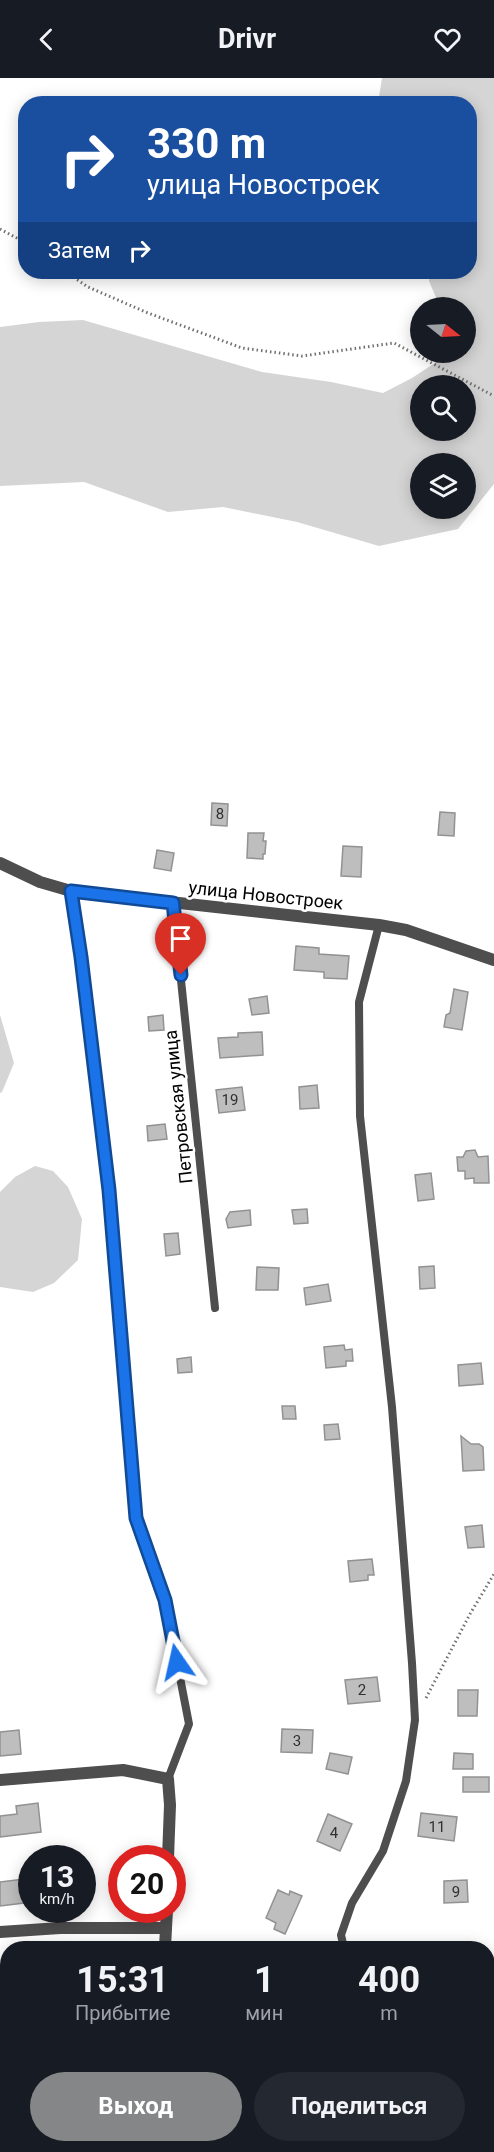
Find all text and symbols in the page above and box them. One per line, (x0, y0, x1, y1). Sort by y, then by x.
icon: back (30, 23, 63, 56)
text: Drivr (218, 23, 276, 55)
icon: heart (431, 23, 464, 56)
text: 330 m (147, 119, 266, 168)
icon: right (48, 120, 126, 198)
text: улица Новостроек (147, 169, 380, 201)
icon: right (123, 234, 156, 267)
text: Затем (48, 238, 111, 263)
north arrow (410, 297, 476, 363)
map controls (410, 297, 476, 519)
button: search (410, 375, 476, 441)
button: layers (410, 453, 476, 519)
house number: 8 (216, 805, 224, 823)
street label: улица Новостроек (188, 876, 345, 914)
pin (155, 913, 206, 975)
icon: arrive (164, 922, 197, 955)
street label: Петровская улица (159, 1029, 197, 1185)
house number: 19 (222, 1091, 238, 1109)
position arrow (145, 1630, 209, 1694)
house number: 2 (358, 1681, 366, 1699)
house number: 3 (293, 1732, 301, 1750)
house number: 11 (429, 1818, 445, 1836)
house number: 4 (330, 1824, 339, 1842)
speed limit sign: 20 (108, 1845, 186, 1923)
text: 13 (40, 1859, 74, 1894)
house number: 9 (452, 1883, 460, 1901)
text: km/h (39, 1890, 75, 1908)
text: 15:31 (76, 1959, 169, 2001)
text: 1 (254, 1959, 275, 2001)
text: 400 (358, 1959, 420, 2001)
text: Прибытие (75, 2001, 170, 2025)
text: мин (245, 2001, 283, 2025)
text: m (380, 2001, 398, 2025)
button: Выход (30, 2072, 242, 2141)
button: Поделиться (254, 2072, 465, 2141)

